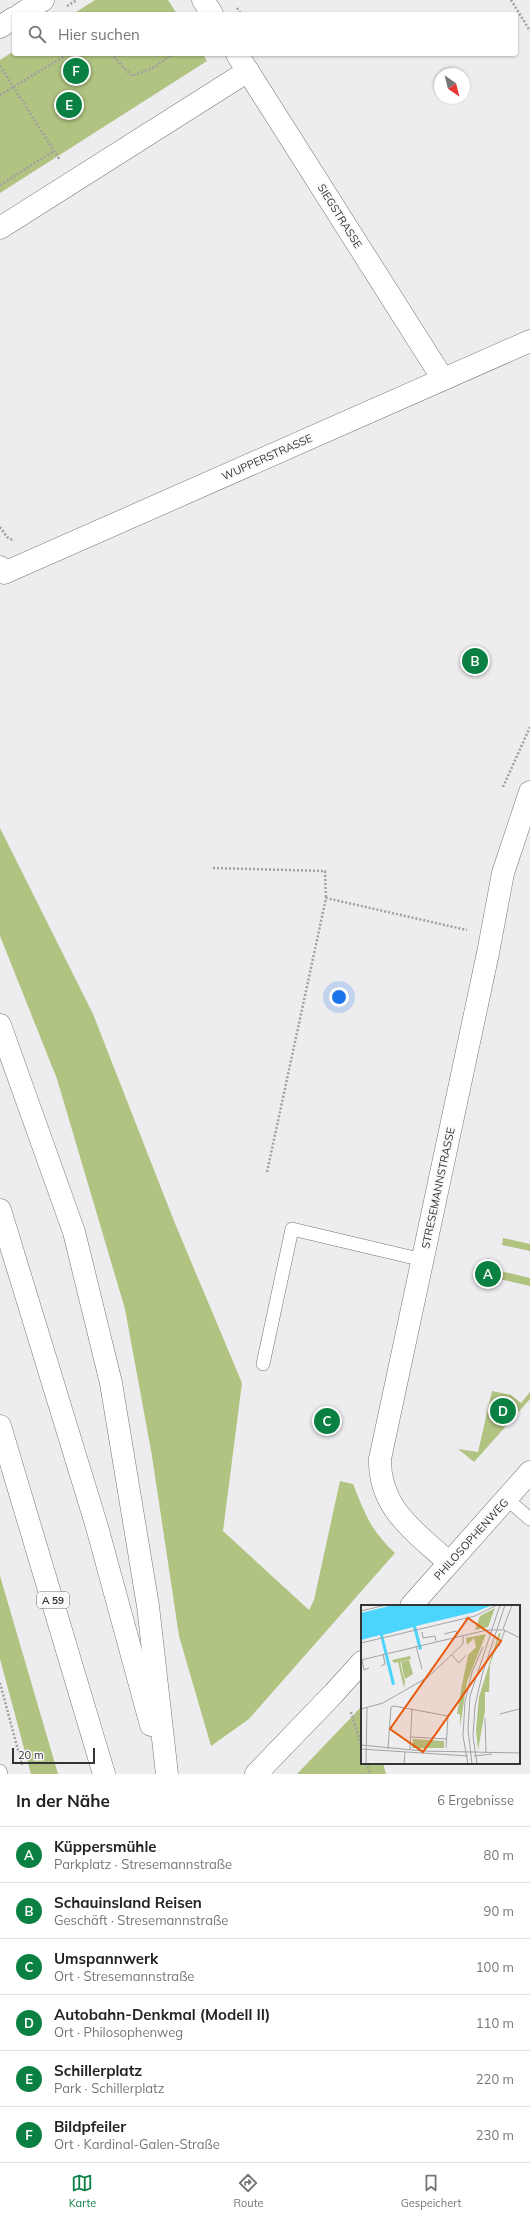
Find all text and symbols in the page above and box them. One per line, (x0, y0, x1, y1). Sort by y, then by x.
search box (12, 12, 518, 56)
icon: search (26, 23, 48, 45)
text: Hier suchen (58, 25, 140, 44)
pin: F (63, 56, 89, 86)
north arrow (434, 68, 470, 104)
pin: E (56, 90, 82, 120)
street label: SIEGSTRASSE (315, 181, 365, 251)
street label: WUPPERSTRASSE (220, 431, 314, 483)
pin: B (462, 646, 488, 676)
your location (329, 987, 349, 1007)
street label: STRESEMANNSTRASSE (418, 1126, 458, 1250)
pin: A (475, 1259, 501, 1289)
pin: D (490, 1396, 516, 1426)
pin: C (314, 1406, 340, 1436)
street label: PHILOSOPHENWEG (431, 1495, 511, 1583)
road number: A 59 (37, 1592, 69, 1608)
inset map (361, 1605, 520, 1764)
scale bar (12, 1746, 95, 1765)
text: 20 m (18, 1748, 44, 1762)
text: In der Nähe (16, 1790, 110, 1811)
text: 6 Ergebnisse (437, 1792, 514, 1808)
text: Küppersmühle (54, 1837, 157, 1856)
text: A (24, 1847, 34, 1863)
text: 80 m (484, 1847, 514, 1863)
text: Parkplatz · Stresemannstraße (54, 1856, 232, 1872)
text: Schauinsland Reisen (54, 1893, 202, 1912)
text: B (25, 1903, 33, 1919)
text: 90 m (484, 1903, 514, 1919)
text: Geschäft · Stresemannstraße (54, 1912, 228, 1928)
text: Umspannwerk (54, 1949, 158, 1968)
text: C (25, 1959, 33, 1975)
text: 100 m (476, 1959, 514, 1975)
text: Ort · Stresemannstraße (54, 1968, 194, 1984)
text: Autobahn-Denkmal (Modell II) (54, 2005, 270, 2024)
text: D (24, 2015, 34, 2031)
text: 110 m (476, 2015, 514, 2031)
text: Ort · Philosophenweg (54, 2024, 183, 2040)
text: Schillerplatz (54, 2061, 142, 2080)
text: E (25, 2071, 33, 2087)
text: 220 m (476, 2071, 514, 2087)
text: Park · Schillerplatz (54, 2080, 164, 2096)
text: Bildpfeiler (54, 2117, 126, 2136)
text: F (25, 2127, 33, 2143)
text: 230 m (476, 2127, 514, 2143)
text: Ort · Kardinal-Galen-Straße (54, 2136, 220, 2152)
tab: Karte (69, 2172, 96, 2210)
tab: Route (234, 2172, 263, 2210)
tab: Gespeichert (401, 2172, 461, 2210)

